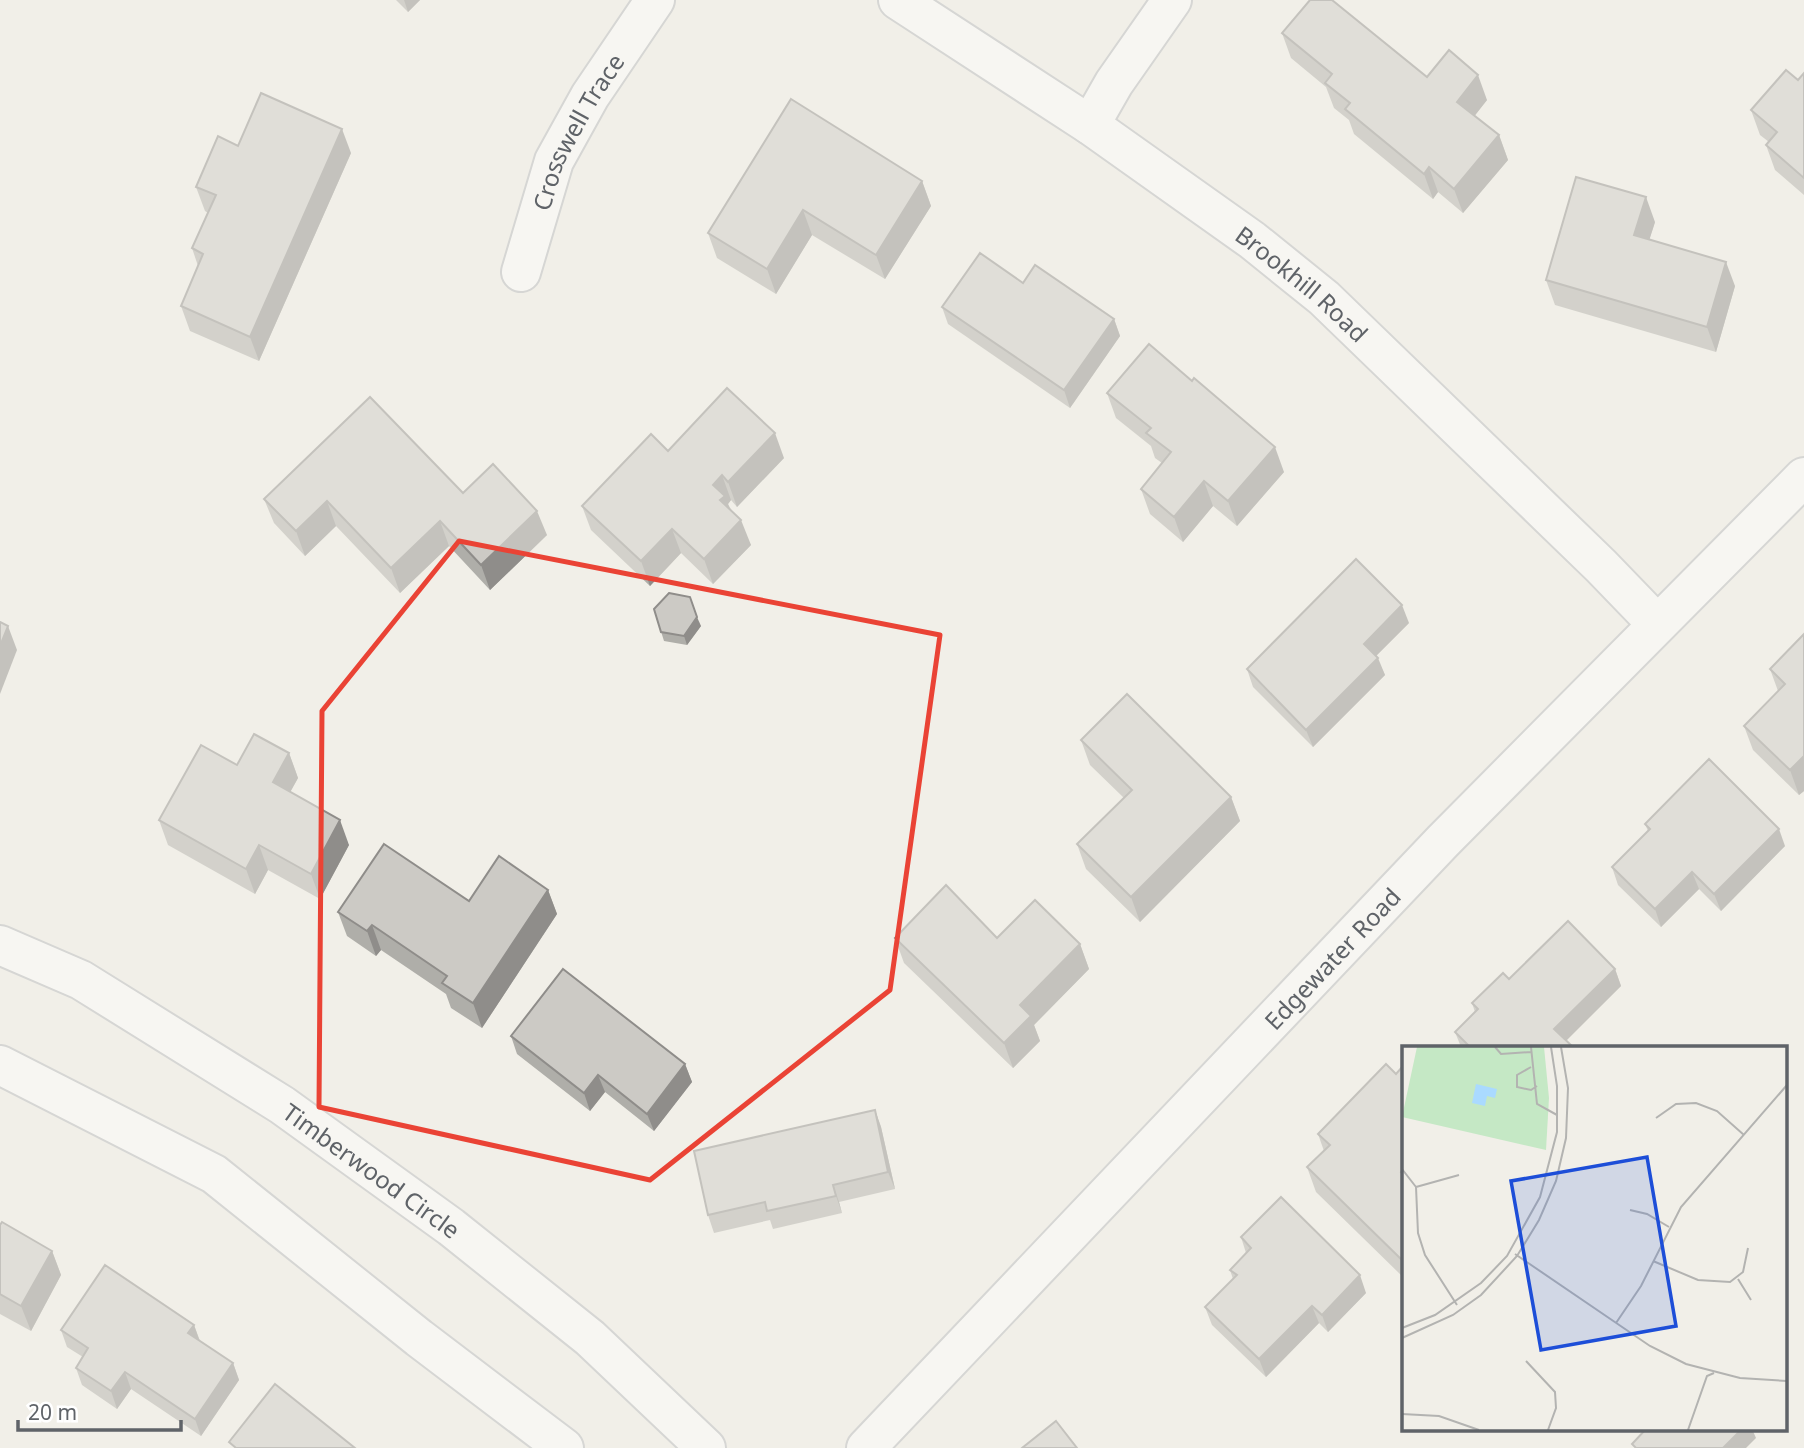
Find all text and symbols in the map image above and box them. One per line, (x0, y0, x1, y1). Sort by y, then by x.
street label: Crosswell Trace (524, 47, 631, 214)
street label: Brookhill Road (1229, 217, 1376, 349)
street label: Edgewater Road (1256, 880, 1407, 1036)
inset map (1402, 1046, 1786, 1430)
street label: Timberwood Circle (277, 1095, 468, 1245)
scale bar (18, 1388, 180, 1432)
text: 20 m (28, 1398, 77, 1426)

